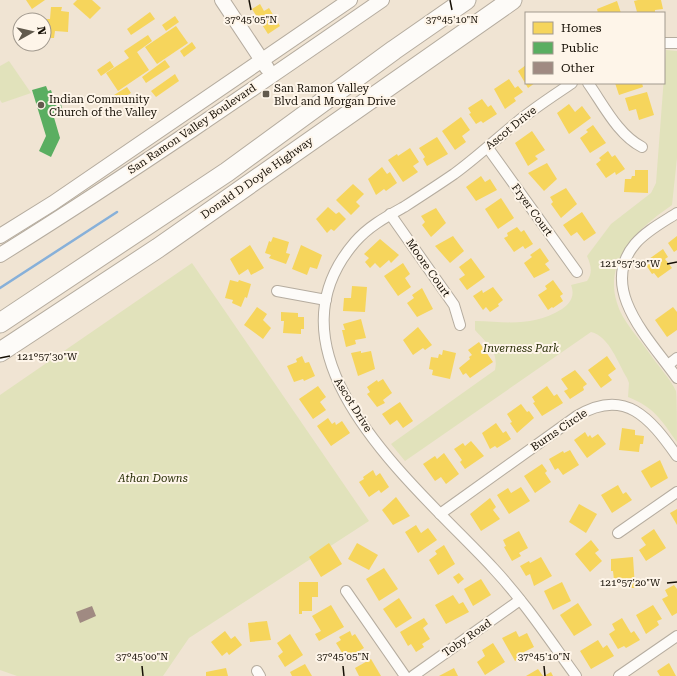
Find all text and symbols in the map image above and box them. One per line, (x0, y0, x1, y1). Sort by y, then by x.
north arrow (12, 12, 52, 52)
legend (525, 12, 665, 84)
text: 37°45'05"N (225, 14, 277, 25)
text: 37°45'10"N (426, 14, 478, 25)
text: Homes (561, 21, 602, 35)
text: N (34, 26, 49, 36)
text: Public (561, 41, 599, 55)
text: Other (561, 61, 594, 75)
street label: San Ramon Valley Boulevard (125, 81, 259, 177)
place label: San Ramon Valley Blvd and Morgan Drive (274, 82, 396, 108)
marker: San Ramon Valley Blvd and Morgan Drive (261, 89, 271, 99)
place label: Indian Community Church of the Valley (49, 93, 158, 119)
marker: Indian Community Church of the Valley (36, 100, 46, 110)
street label: Ascot Drive (483, 104, 539, 152)
street label: Donald D Doyle Highway (198, 134, 316, 222)
street label: Fryer Court (509, 181, 555, 239)
street label: Moore Court (403, 237, 453, 299)
text: 121°57'30"W (600, 258, 661, 269)
park label: Inverness Park (482, 342, 559, 355)
text: 121°57'30"W (17, 351, 78, 362)
street label: Ascot Drive (331, 375, 375, 435)
street label: Burns Circle (528, 406, 590, 454)
park label: Athan Downs (117, 472, 188, 485)
text: 121°57'20"W (600, 577, 661, 588)
street label: Toby Road (440, 616, 494, 660)
text: 37°45'00"N (116, 651, 168, 662)
text: 37°45'05"N (317, 651, 369, 662)
text: 37°45'10"N (518, 651, 570, 662)

